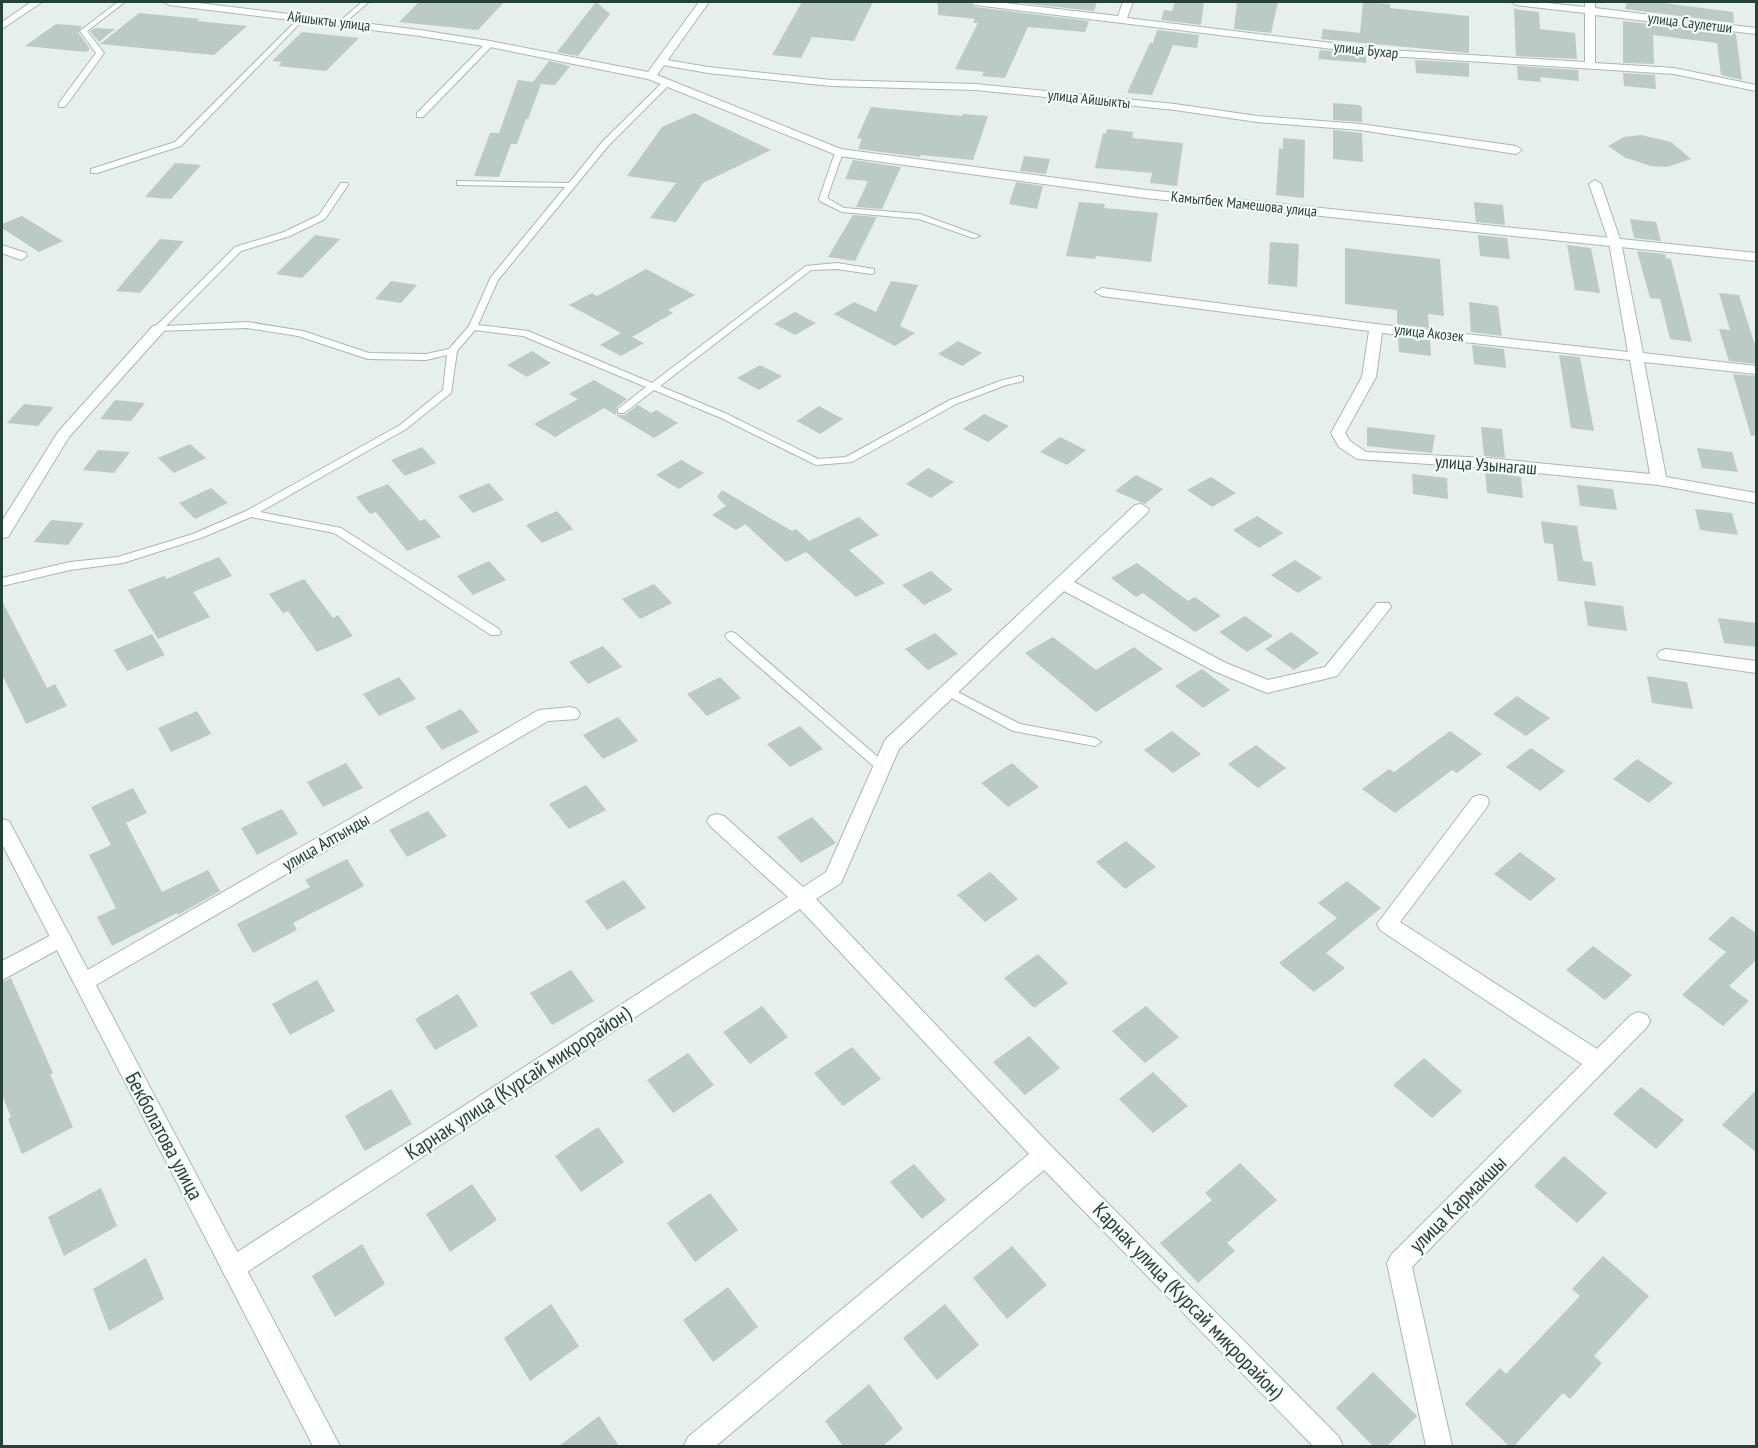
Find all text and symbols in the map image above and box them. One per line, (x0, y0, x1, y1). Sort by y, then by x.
street label: Айшыкты улица (287, 6, 372, 35)
street label: улица Саулетши (1647, 8, 1733, 37)
street label: улица Бухар (1333, 37, 1399, 62)
street label: улица Айшыкты (1047, 85, 1131, 112)
street label: Камытбек Мамешова улица (1170, 186, 1318, 221)
street label: улица Акозек (1393, 319, 1465, 346)
street label: улица Узынагаш (1434, 449, 1538, 480)
street label: улица Алтынды (278, 807, 373, 876)
street label: Карнак улица (Курсай микрорайон) (400, 999, 636, 1166)
street label: Бекболатова улица (119, 1067, 209, 1204)
street label: улица Кармакшы (1403, 1149, 1512, 1258)
street label: Карнак улица (Курсай микрорайон) (1087, 1197, 1290, 1405)

